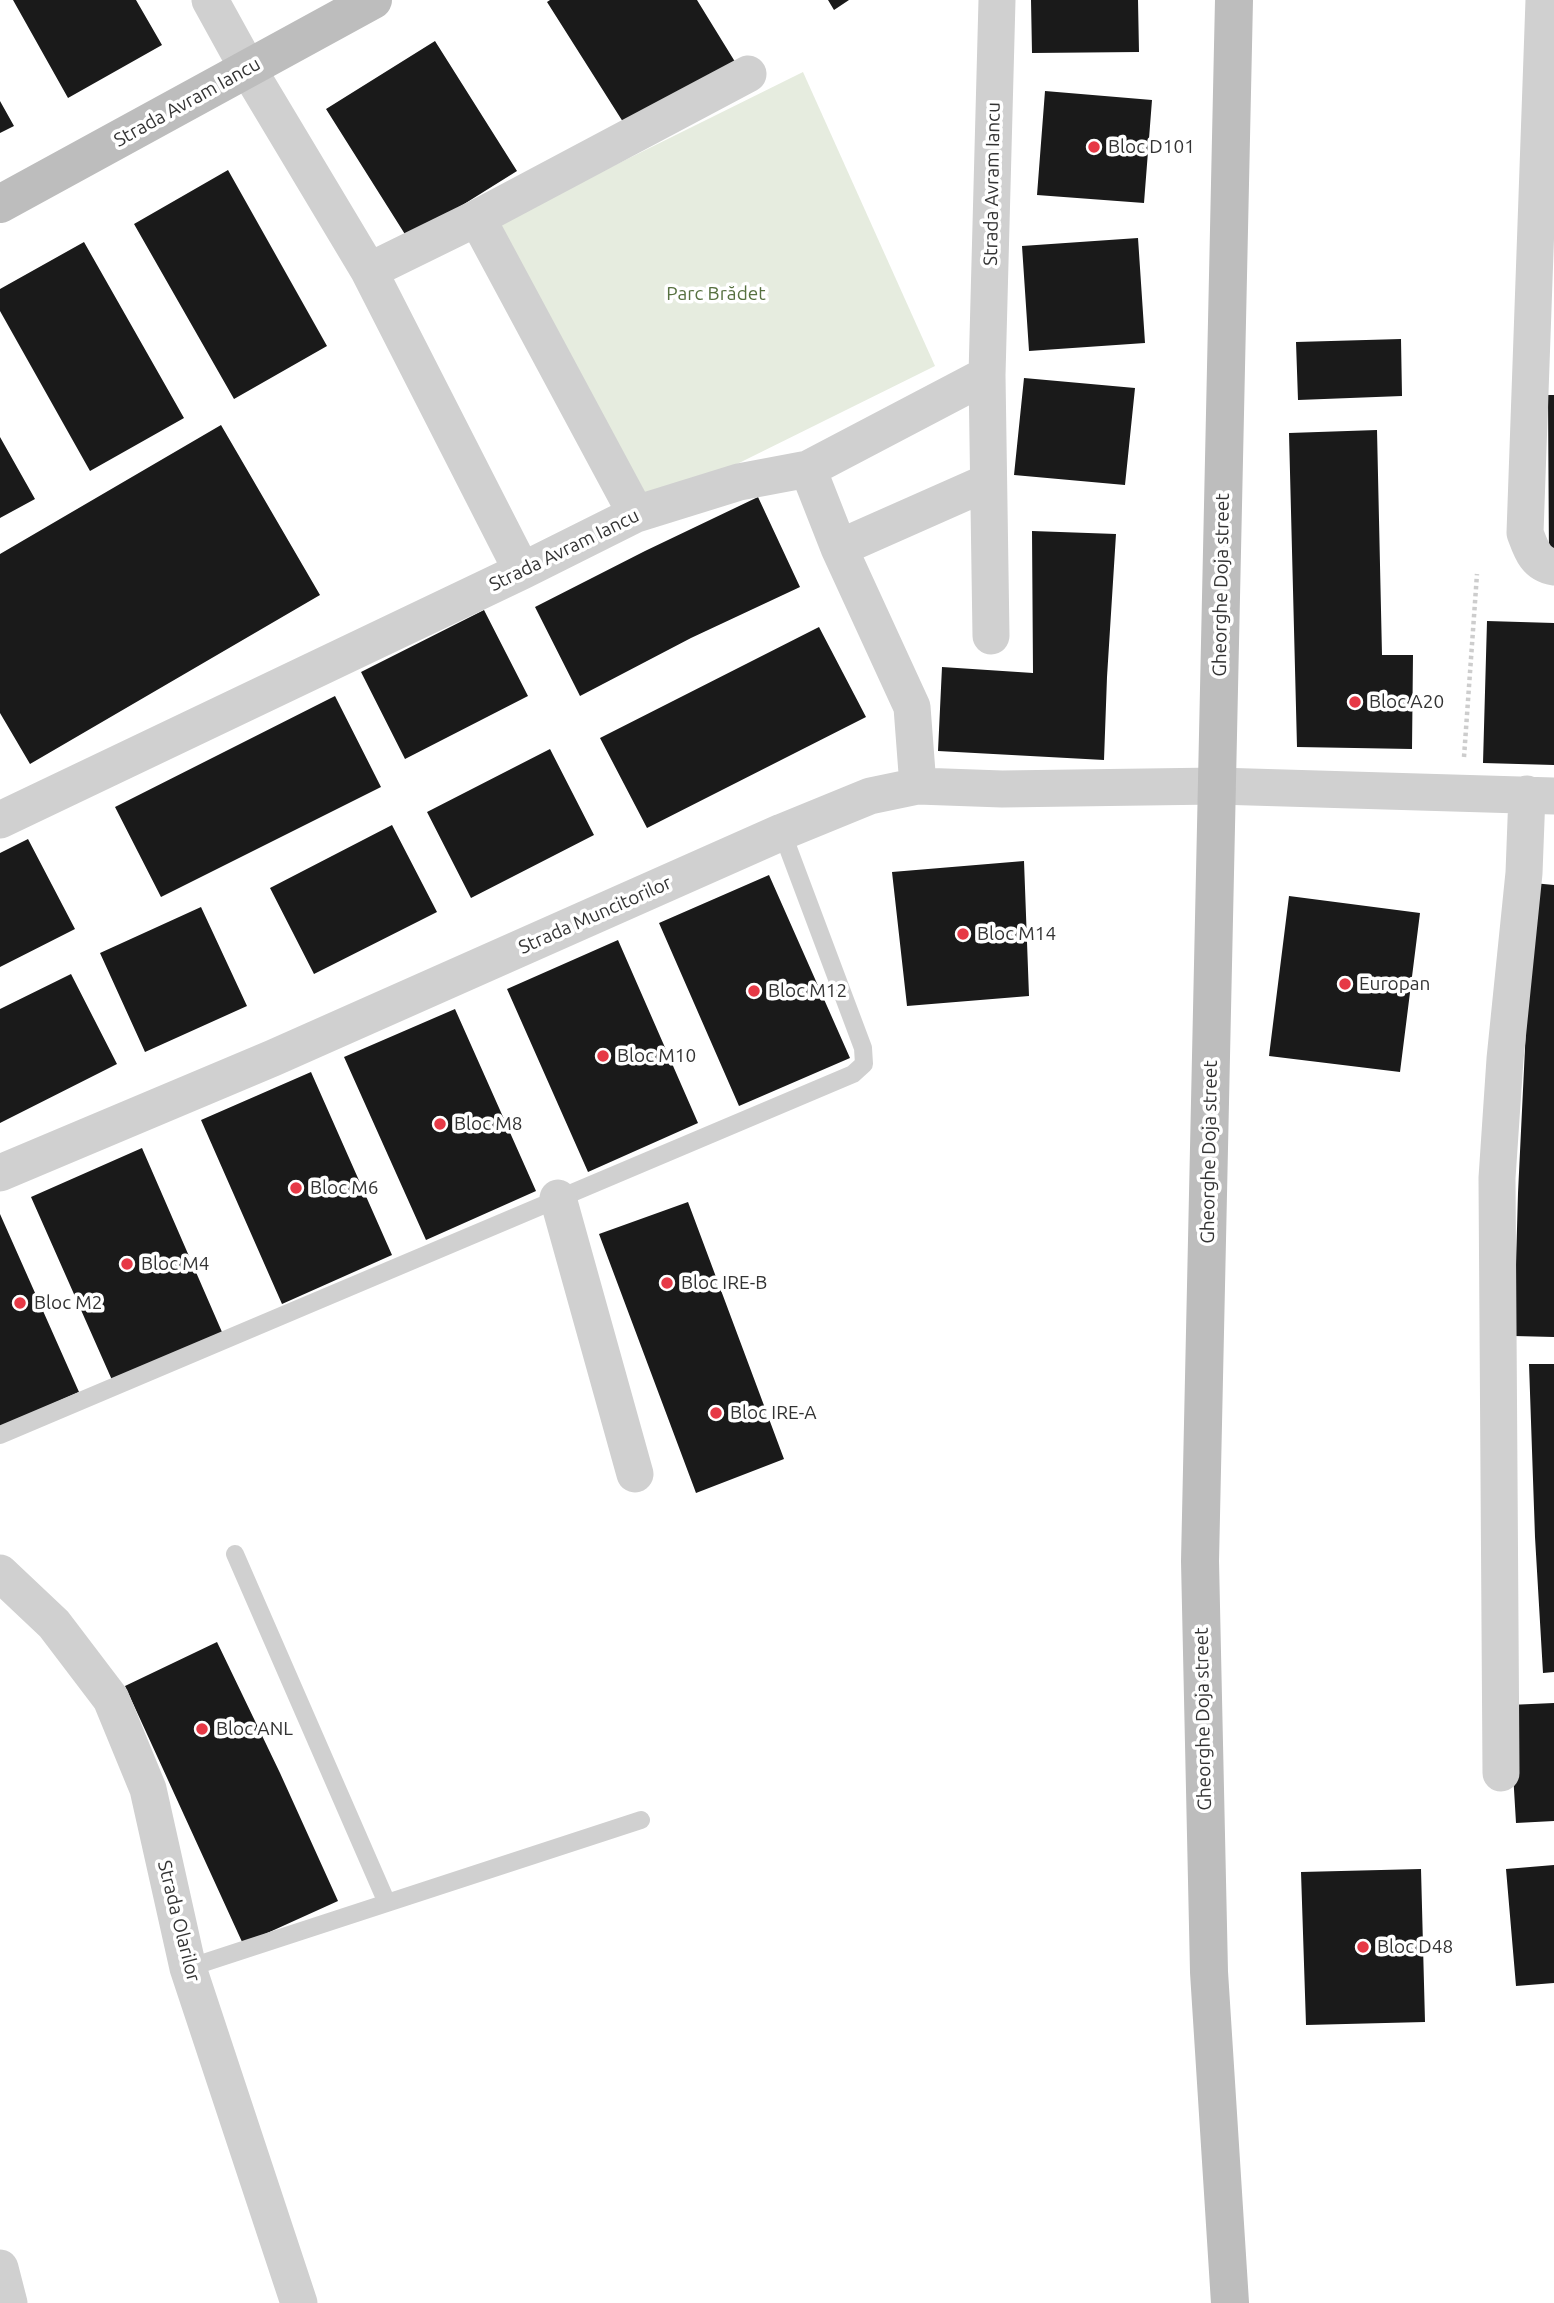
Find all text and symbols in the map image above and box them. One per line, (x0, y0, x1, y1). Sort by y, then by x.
street label: Strada Avram Iancu (110, 52, 264, 152)
street label: Strada Avram Iancu (979, 102, 1005, 266)
place label: Bloc D101 (1108, 136, 1195, 158)
marker: Bloc D101 (1086, 139, 1102, 155)
park label: Parc Brădet (666, 283, 766, 305)
street label: Gheorghe Doja street (1208, 493, 1234, 677)
street label: Strada Avram Iancu (485, 504, 643, 596)
place label: Bloc A20 (1369, 691, 1444, 713)
marker: Bloc A20 (1347, 694, 1363, 710)
street label: Strada Muncitorilor (515, 871, 675, 959)
place label: Bloc M14 (977, 923, 1056, 945)
marker: Bloc M14 (955, 926, 971, 942)
place label: Europan (1359, 973, 1430, 995)
marker: Europan (1337, 976, 1353, 992)
place label: Bloc M12 (768, 980, 847, 1002)
marker: Bloc M12 (746, 983, 762, 999)
place label: Bloc M10 (617, 1045, 696, 1067)
marker: Bloc M10 (595, 1048, 611, 1064)
street label: Gheorghe Doja street (1196, 1060, 1222, 1244)
place label: Bloc M8 (454, 1113, 523, 1135)
marker: Bloc M8 (432, 1116, 448, 1132)
place label: Bloc M6 (310, 1177, 379, 1199)
marker: Bloc M6 (288, 1180, 304, 1196)
place label: Bloc M4 (141, 1253, 210, 1275)
marker: Bloc M4 (119, 1256, 135, 1272)
place label: Bloc IRE-B (681, 1272, 767, 1294)
marker: Bloc IRE-B (659, 1275, 675, 1291)
place label: Bloc M2 (34, 1292, 103, 1314)
marker: Bloc M2 (12, 1295, 28, 1311)
place label: Bloc IRE-A (730, 1402, 817, 1424)
marker: Bloc IRE-A (708, 1405, 724, 1421)
street label: Gheorghe Doja street (1190, 1627, 1216, 1811)
place label: Bloc ANL (216, 1718, 293, 1740)
marker: Bloc ANL (194, 1721, 210, 1737)
street label: Strada Olarilor (153, 1858, 205, 1984)
place label: Bloc D48 (1377, 1936, 1453, 1958)
marker: Bloc D48 (1355, 1939, 1371, 1955)

